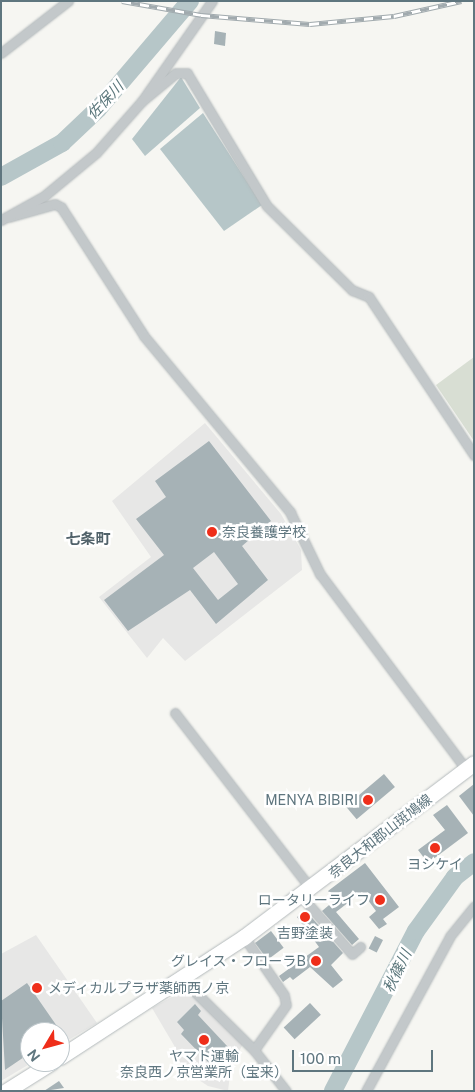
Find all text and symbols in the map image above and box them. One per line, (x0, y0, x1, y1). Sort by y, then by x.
water label: 佐保川 (83, 77, 127, 123)
place label: 奈良養護学校 (222, 524, 306, 540)
marker: 奈良養護学校 (206, 526, 218, 538)
district label: 七条町 (66, 530, 110, 548)
street label: 奈良大和郡山斑鳩線 (325, 791, 435, 881)
place label: MENYA BIBIRI (265, 792, 358, 808)
marker: MENYA BIBIRI (362, 794, 374, 806)
marker: ヨシケイ (429, 842, 441, 854)
place label: ヨシケイ (407, 856, 463, 872)
place label: ロータリーライフ (258, 892, 370, 908)
marker: ロータリーライフ (374, 894, 386, 906)
marker: 吉野塗装 (299, 911, 311, 923)
place label: 吉野塗装 (277, 925, 333, 941)
water label: 秋篠川 (379, 947, 415, 995)
place label: グレイス・フローラB (171, 953, 306, 969)
marker: グレイス・フローラB (310, 955, 322, 967)
place label: メディカルプラザ薬師西ノ京 (48, 980, 230, 996)
marker: メディカルプラザ薬師西ノ京 (30, 981, 44, 995)
north arrow (20, 1022, 70, 1072)
marker: ヤマト運輸 奈良西ノ京営業所（宝来） (198, 1034, 210, 1046)
scale bar (295, 1040, 436, 1072)
text: N (24, 1046, 44, 1065)
place label: ヤマト運輸 奈良西ノ京営業所（宝来） (120, 1048, 288, 1080)
text: 100 m (300, 1050, 341, 1067)

